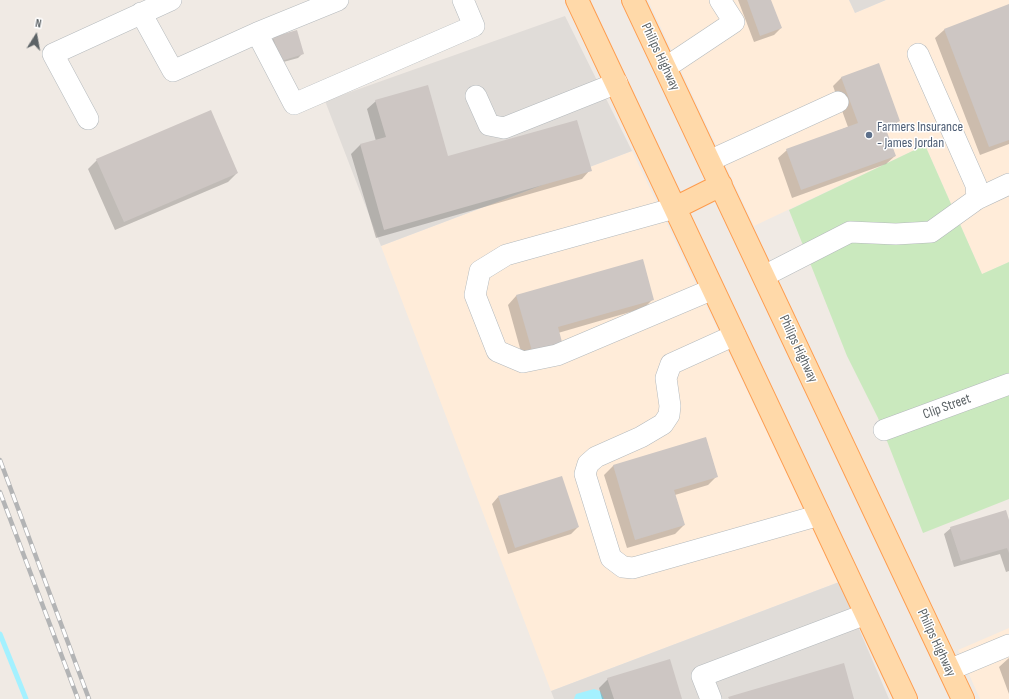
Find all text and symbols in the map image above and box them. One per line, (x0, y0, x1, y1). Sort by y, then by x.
north arrow (16, 16, 56, 56)
text: N (34, 17, 43, 31)
street label: Philips Highway (637, 20, 683, 94)
place label: Farmers Insurance - James Jordan (877, 119, 963, 152)
marker: Farmers Insurance - James Jordan (864, 130, 874, 140)
street label: Philips Highway (775, 312, 821, 386)
street label: Clip Street (921, 391, 973, 423)
street label: Philips Highway (913, 606, 959, 680)

